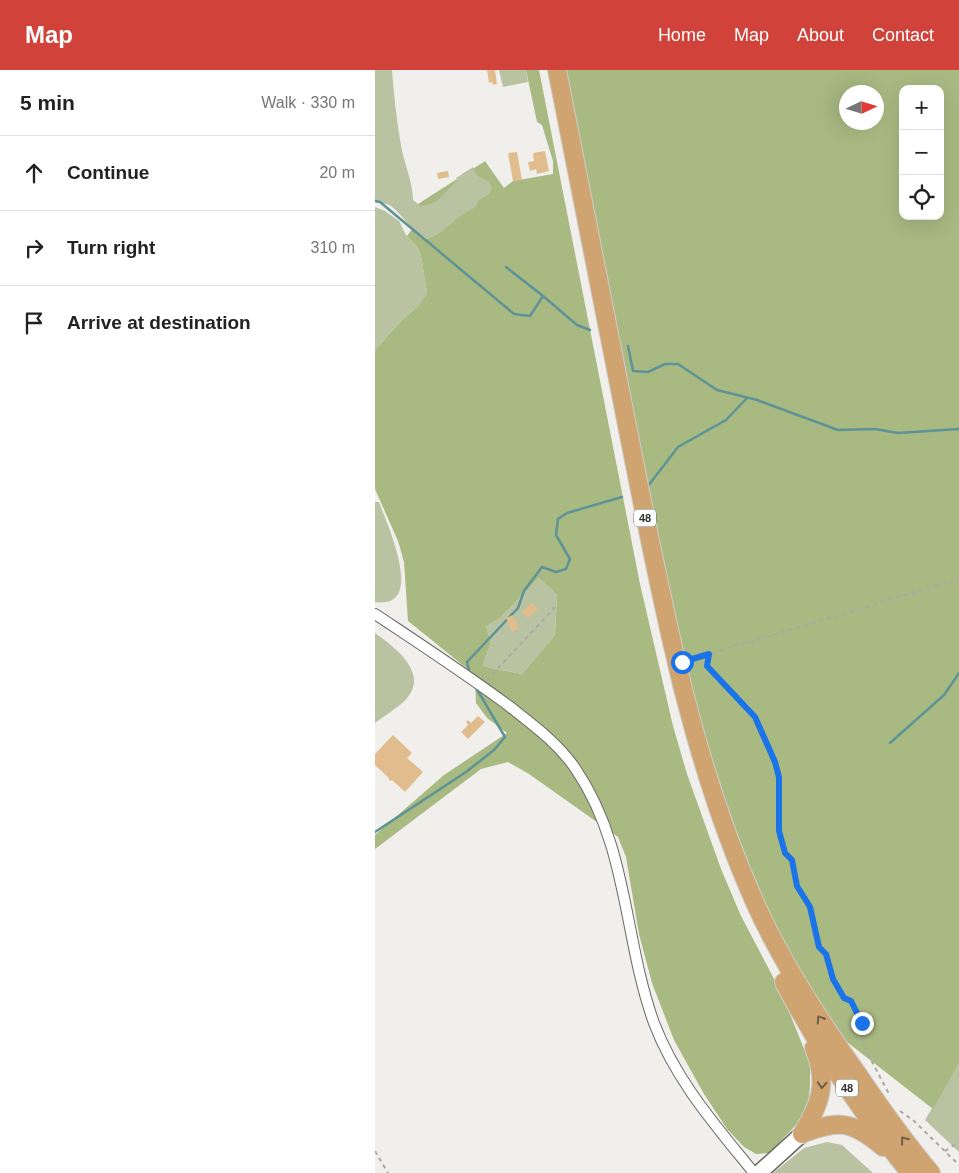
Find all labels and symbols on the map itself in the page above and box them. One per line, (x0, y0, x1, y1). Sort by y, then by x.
north arrow (839, 85, 884, 130)
road number: 48 (634, 509, 656, 526)
route start (671, 651, 694, 674)
route end (851, 1012, 874, 1035)
one-way arrow (817, 1016, 826, 1025)
road number: 48 (836, 1080, 858, 1096)
one-way arrow (816, 1082, 827, 1090)
one-way arrow (902, 1137, 910, 1146)

